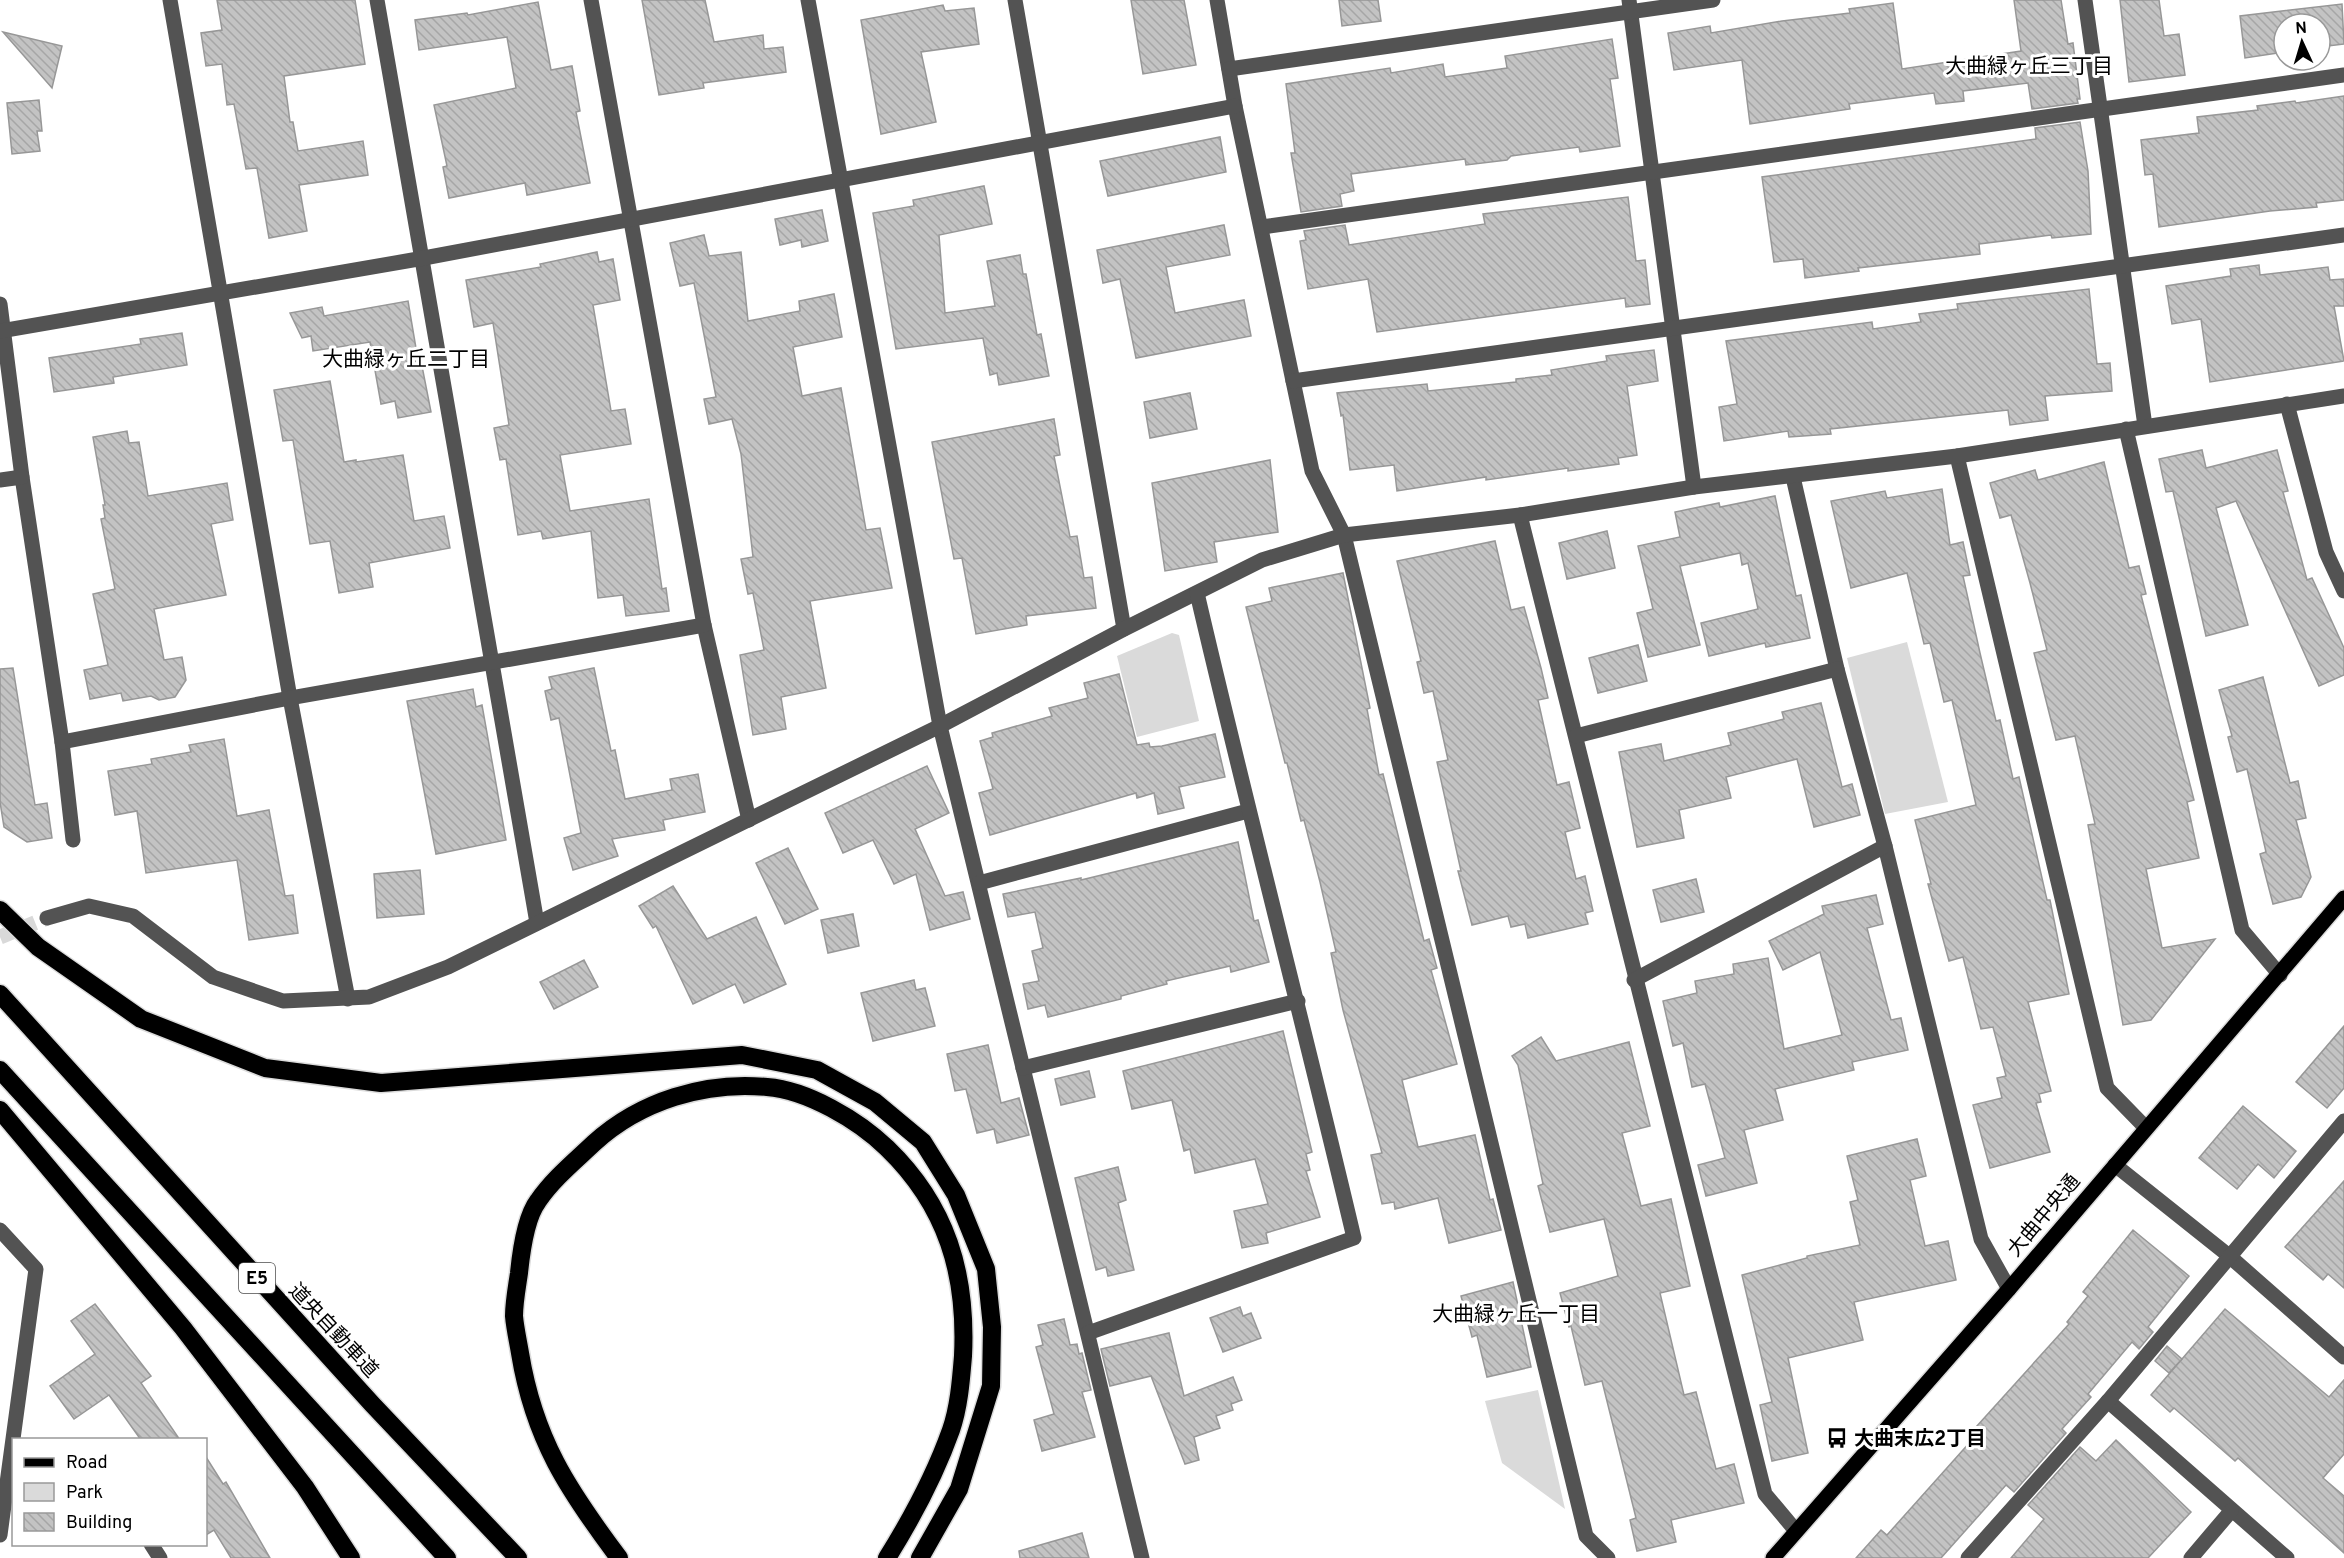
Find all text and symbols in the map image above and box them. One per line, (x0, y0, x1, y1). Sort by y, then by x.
north arrow (2272, 12, 2332, 72)
text: N (2295, 19, 2308, 39)
district label: 大曲緑ヶ丘三丁目 (1945, 54, 2113, 81)
district label: 大曲緑ヶ丘二丁目 (322, 347, 490, 374)
street label: 大曲中央通 (2002, 1170, 2087, 1263)
road number: E5 (239, 1263, 275, 1293)
street label: 道央自動車道 (282, 1279, 383, 1384)
district label: 大曲緑ヶ丘一丁目 (1432, 1302, 1600, 1329)
bus stop icon: 大曲末広2丁目 (1825, 1426, 1849, 1450)
place label: 大曲末広2丁目 (1854, 1427, 1986, 1453)
legend (12, 1438, 207, 1546)
text: Road (66, 1452, 108, 1475)
text: Park (66, 1482, 103, 1505)
text: Building (66, 1512, 132, 1535)

